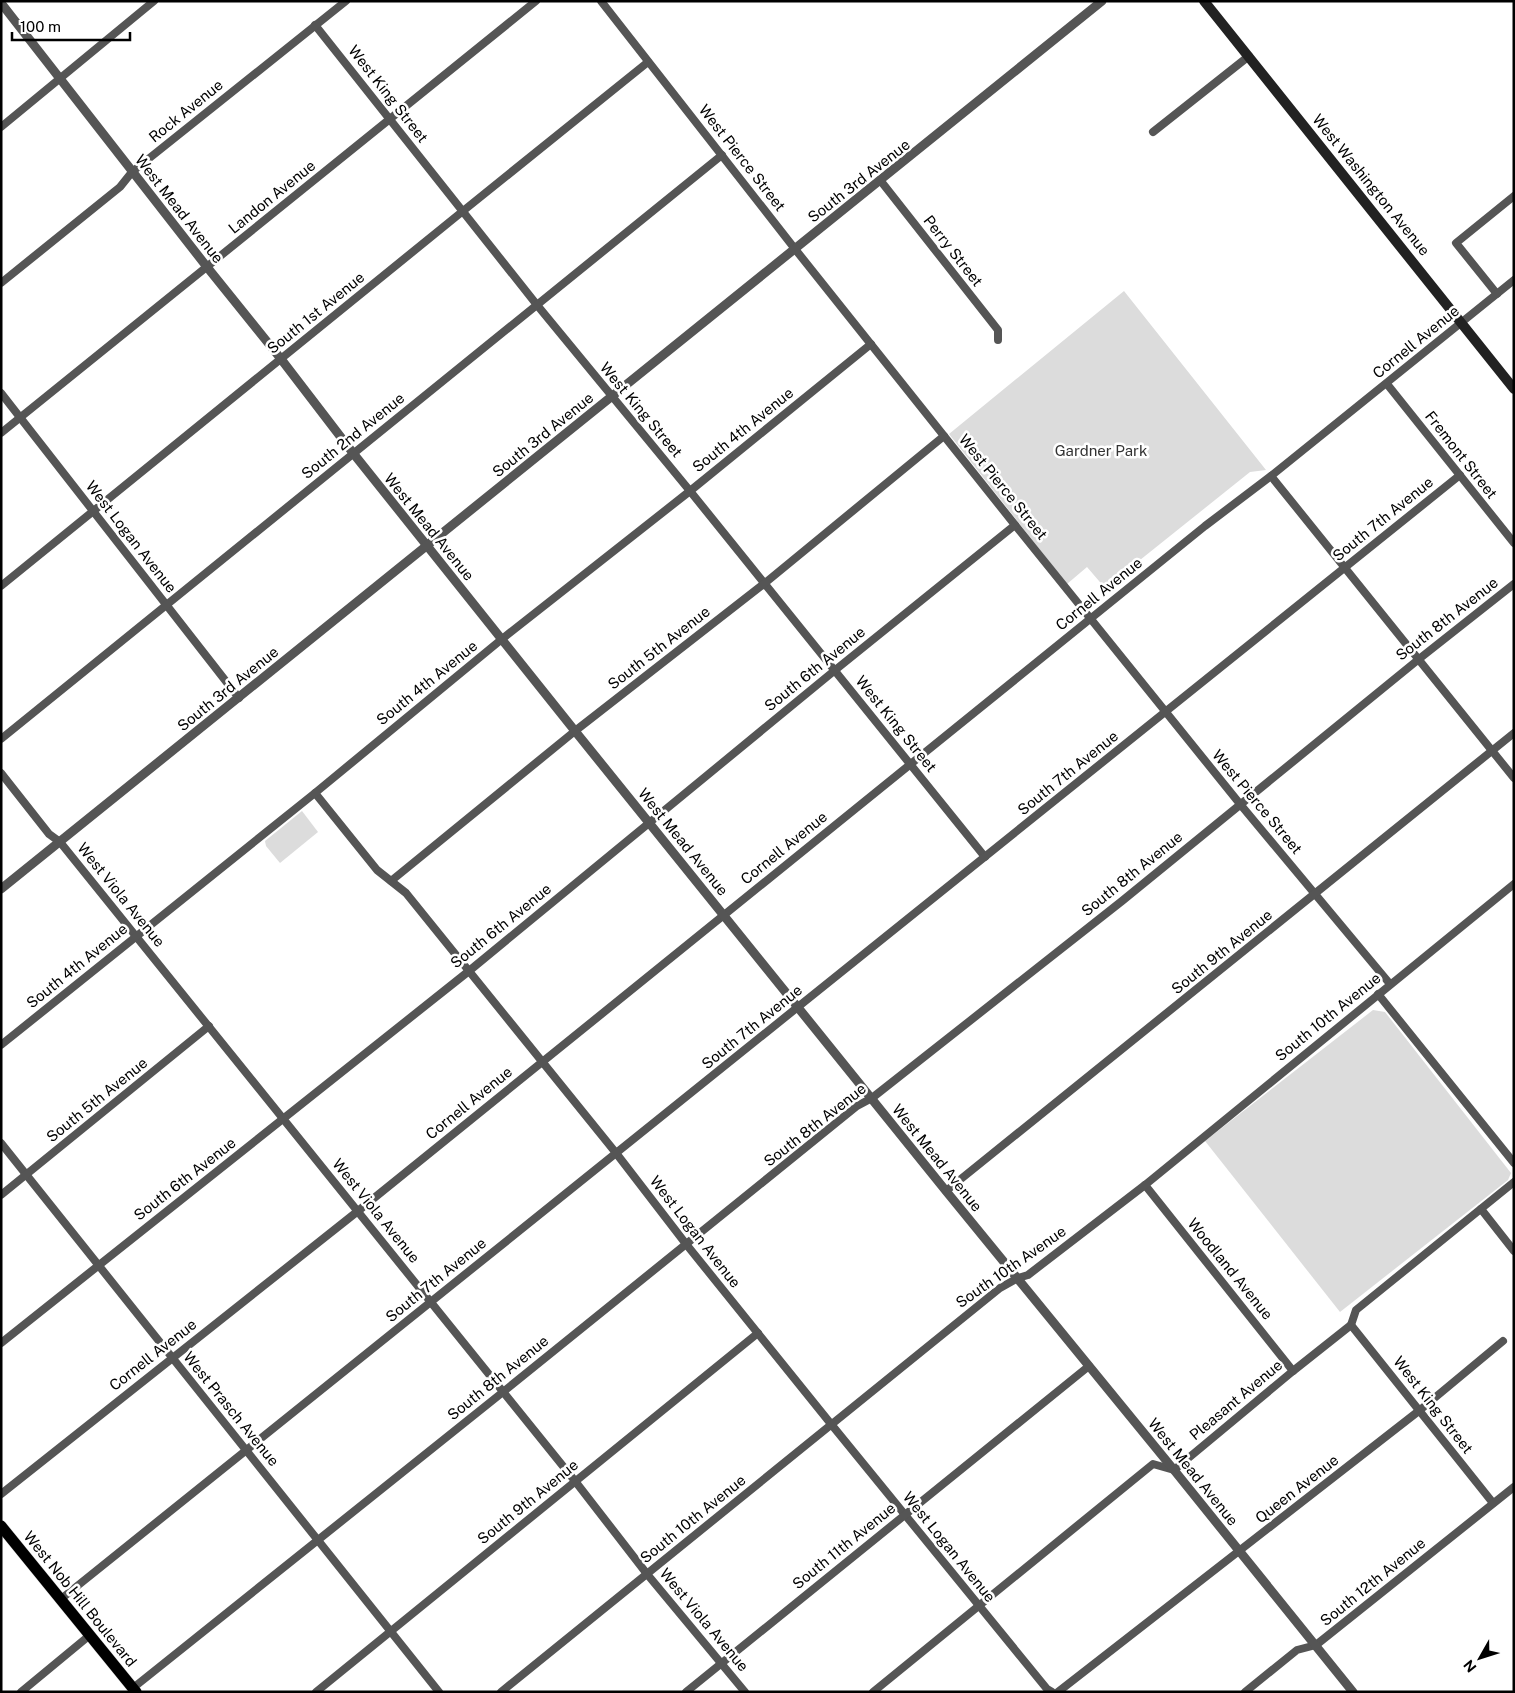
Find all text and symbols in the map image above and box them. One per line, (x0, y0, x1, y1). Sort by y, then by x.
scale bar (12, 10, 130, 42)
text: 100 m (20, 18, 61, 35)
street label: West King Street (345, 42, 432, 146)
street label: Rock Avenue (145, 76, 226, 146)
street label: West Pierce Street (696, 101, 789, 214)
street label: West Washington Avenue (1309, 111, 1434, 259)
street label: South 3rd Avenue (804, 136, 913, 226)
street label: West Mead Avenue (132, 151, 227, 266)
street label: Landon Avenue (225, 156, 318, 237)
street label: Perry Street (920, 212, 986, 290)
street label: South 1st Avenue (264, 268, 368, 357)
street label: Cornell Avenue (1369, 302, 1462, 382)
street label: West King Street (597, 359, 686, 461)
street label: South 4th Avenue (689, 384, 796, 475)
street label: South 2nd Avenue (298, 389, 407, 482)
street label: South 3rd Avenue (489, 389, 596, 480)
street label: Fremont Street (1422, 408, 1501, 502)
street label: West Pierce Street (956, 431, 1051, 543)
park label: Gardner Park (1055, 442, 1147, 459)
street label: West Mead Avenue (381, 470, 478, 584)
street label: South 7th Avenue (1329, 473, 1436, 564)
street label: West Logan Avenue (83, 477, 180, 596)
street label: Cornell Avenue (1052, 554, 1145, 634)
street label: South 8th Avenue (1392, 574, 1501, 664)
street label: South 5th Avenue (604, 603, 713, 693)
street label: South 6th Avenue (761, 623, 868, 714)
street label: South 4th Avenue (373, 637, 480, 728)
street label: South 3rd Avenue (174, 643, 281, 734)
street label: West King Street (853, 672, 940, 775)
street label: South 7th Avenue (1014, 727, 1121, 818)
street label: West Pierce Street (1209, 746, 1306, 857)
street label: West Mead Avenue (635, 785, 732, 899)
street label: Cornell Avenue (737, 808, 830, 888)
street label: South 8th Avenue (1078, 828, 1185, 919)
street label: West Viola Avenue (74, 839, 169, 950)
street label: South 6th Avenue (447, 880, 554, 971)
street label: South 9th Avenue (1168, 906, 1275, 997)
street label: South 4th Avenue (23, 920, 130, 1011)
street label: South 10th Avenue (1272, 969, 1384, 1064)
street label: South 7th Avenue (698, 981, 805, 1072)
street label: South 5th Avenue (43, 1054, 150, 1145)
street label: Cornell Avenue (422, 1063, 515, 1143)
street label: South 8th Avenue (760, 1080, 869, 1170)
street label: West Mead Avenue (889, 1101, 986, 1215)
street label: South 6th Avenue (130, 1134, 239, 1224)
street label: West Viola Avenue (329, 1155, 424, 1266)
street label: West Logan Avenue (647, 1172, 744, 1291)
street label: Woodland Avenue (1184, 1215, 1276, 1323)
street label: South 10th Avenue (952, 1222, 1069, 1311)
street label: South 7th Avenue (382, 1234, 489, 1325)
street label: Cornell Avenue (106, 1315, 200, 1394)
street label: South 8th Avenue (444, 1332, 551, 1423)
street label: West Prasch Avenue (180, 1348, 283, 1469)
street label: West King Street (1390, 1353, 1477, 1457)
street label: Pleasant Avenue (1186, 1356, 1285, 1443)
street label: West Mead Avenue (1145, 1415, 1242, 1529)
street label: Queen Avenue (1252, 1451, 1342, 1526)
street label: South 9th Avenue (474, 1456, 581, 1547)
street label: South 10th Avenue (637, 1471, 749, 1566)
street label: West Logan Avenue (900, 1488, 999, 1605)
street label: South 11th Avenue (789, 1499, 898, 1592)
street label: West Nob Hill Boulevard (21, 1528, 140, 1670)
street label: South 12th Avenue (1317, 1534, 1429, 1629)
street label: West Viola Avenue (656, 1565, 752, 1674)
north arrow (1455, 1633, 1505, 1683)
text: N (1460, 1657, 1480, 1675)

